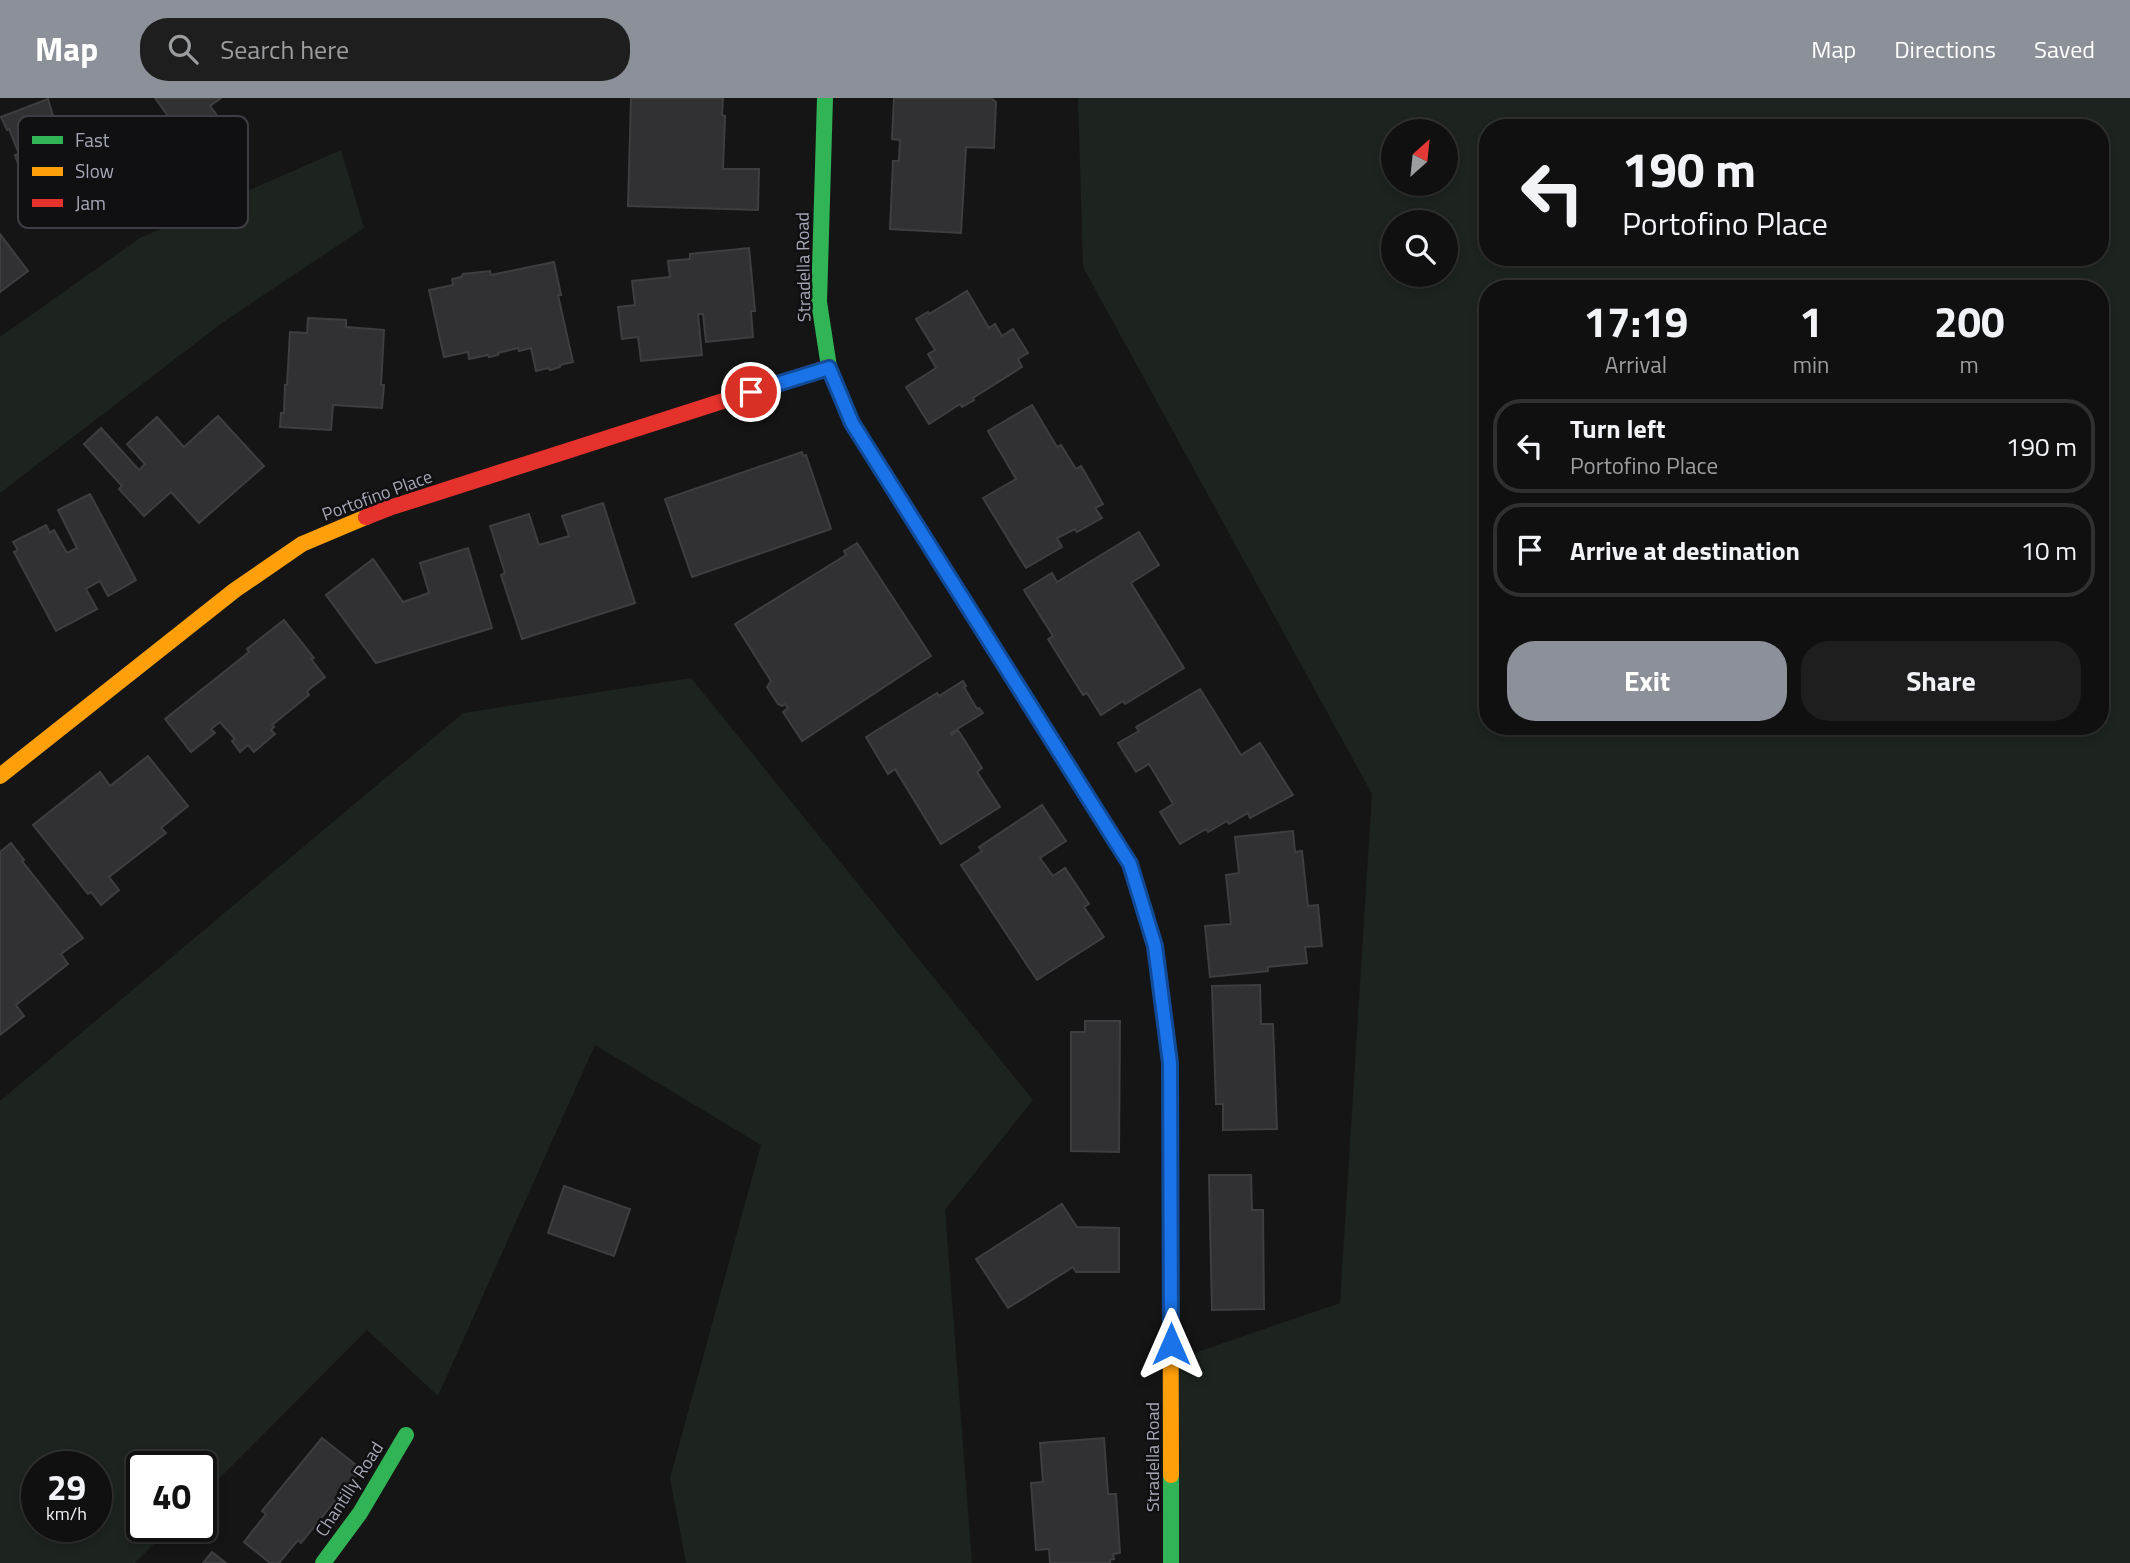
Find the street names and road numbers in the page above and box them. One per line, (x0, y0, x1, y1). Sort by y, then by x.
street label: Stradella Road (789, 212, 817, 322)
street label: Portofino Place (318, 462, 436, 528)
street label: Stradella Road (1139, 1402, 1166, 1512)
street label: Chantilly Road (308, 1436, 390, 1542)

